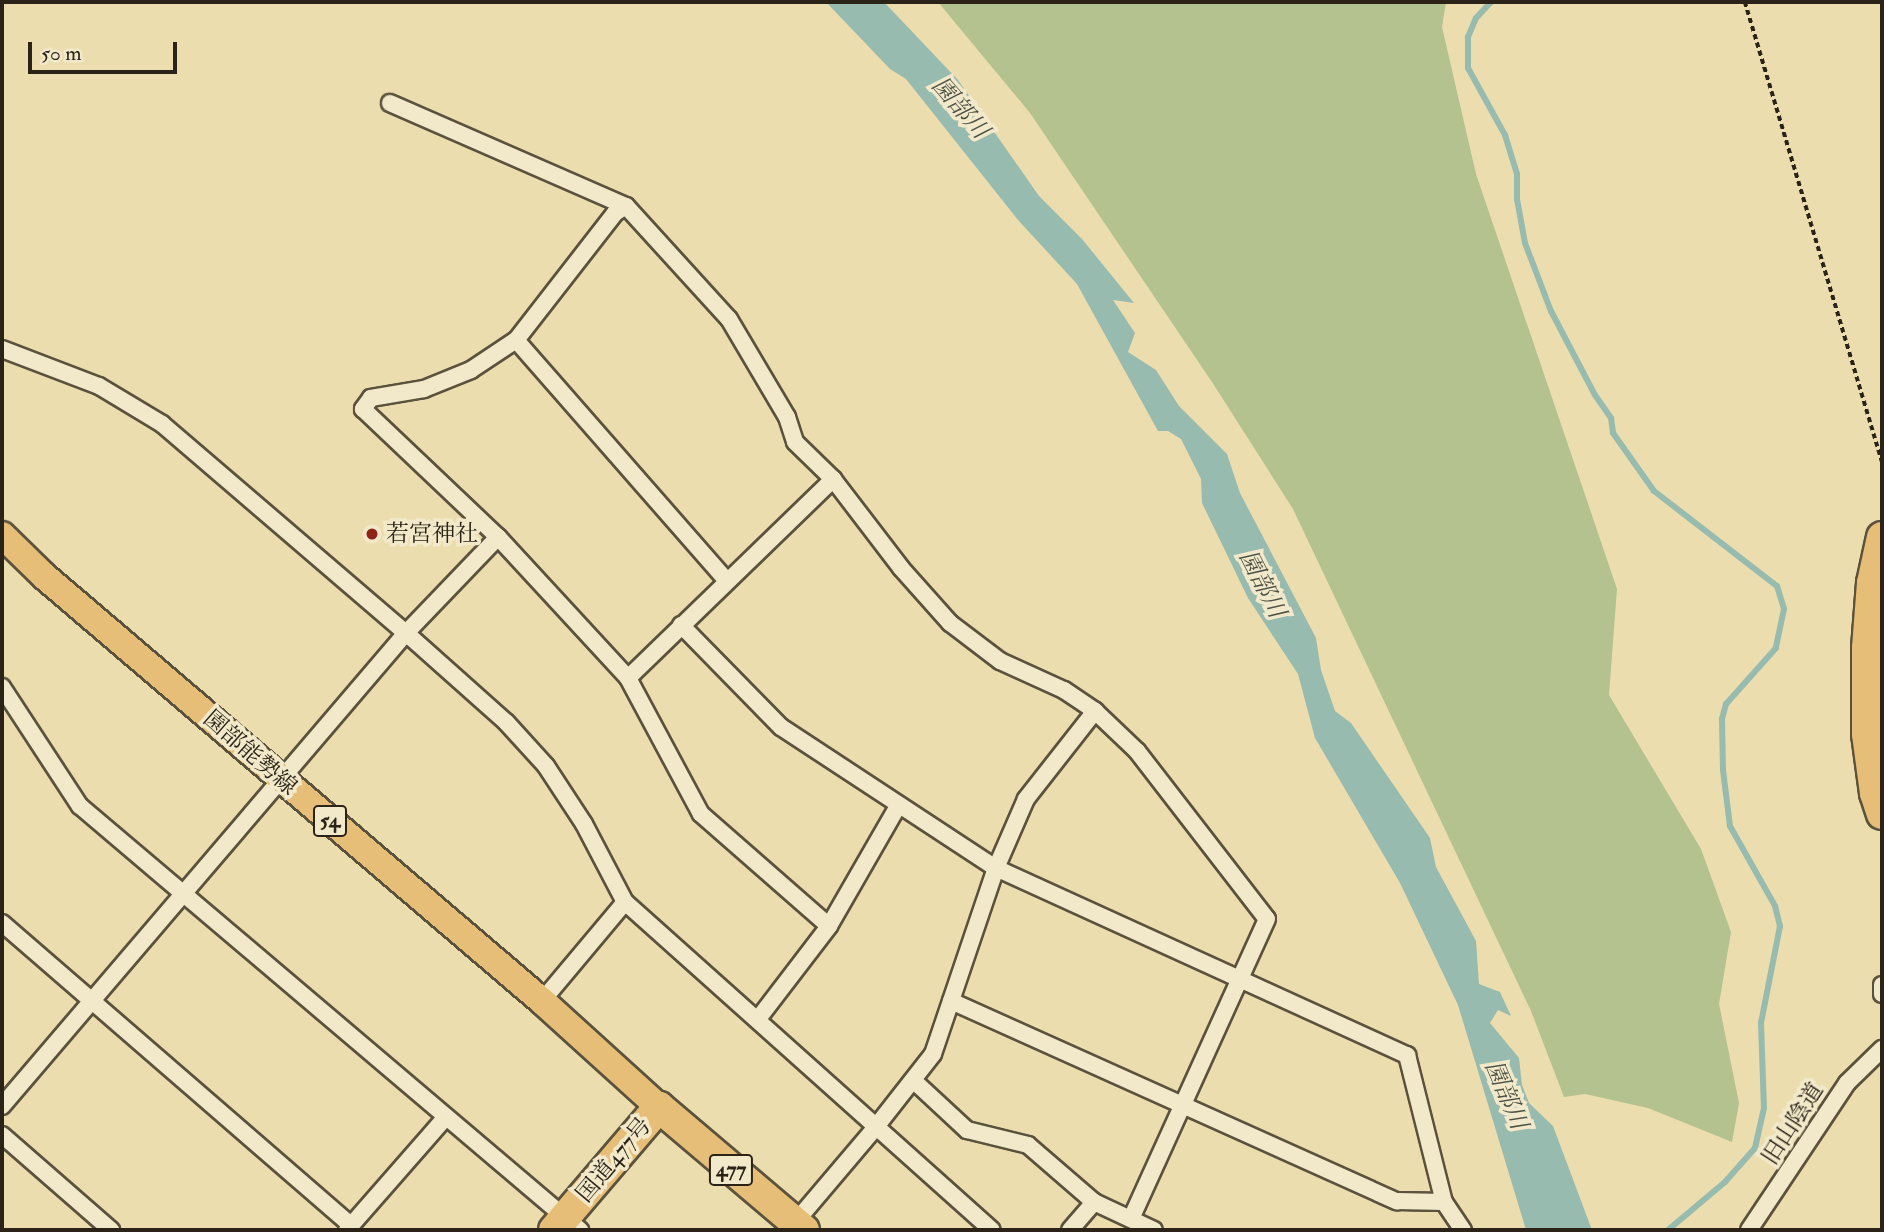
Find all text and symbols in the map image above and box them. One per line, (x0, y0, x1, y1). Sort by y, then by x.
scale bar (32, 28, 180, 72)
text: 50 m (41, 40, 82, 67)
water label: 園部川 (926, 71, 994, 145)
place label: 若宮神社 (386, 520, 478, 548)
marker: 若宮神社 (364, 526, 380, 542)
water label: 園部川 (1233, 545, 1291, 623)
street label: 園部能勢線 (198, 705, 302, 801)
road number: 54 (312, 804, 348, 838)
water label: 園部川 (1479, 1056, 1533, 1134)
street label: 旧山陰道 (1756, 1078, 1830, 1170)
street label: 国道477号 (571, 1112, 657, 1208)
road number: 477 (708, 1152, 754, 1188)

